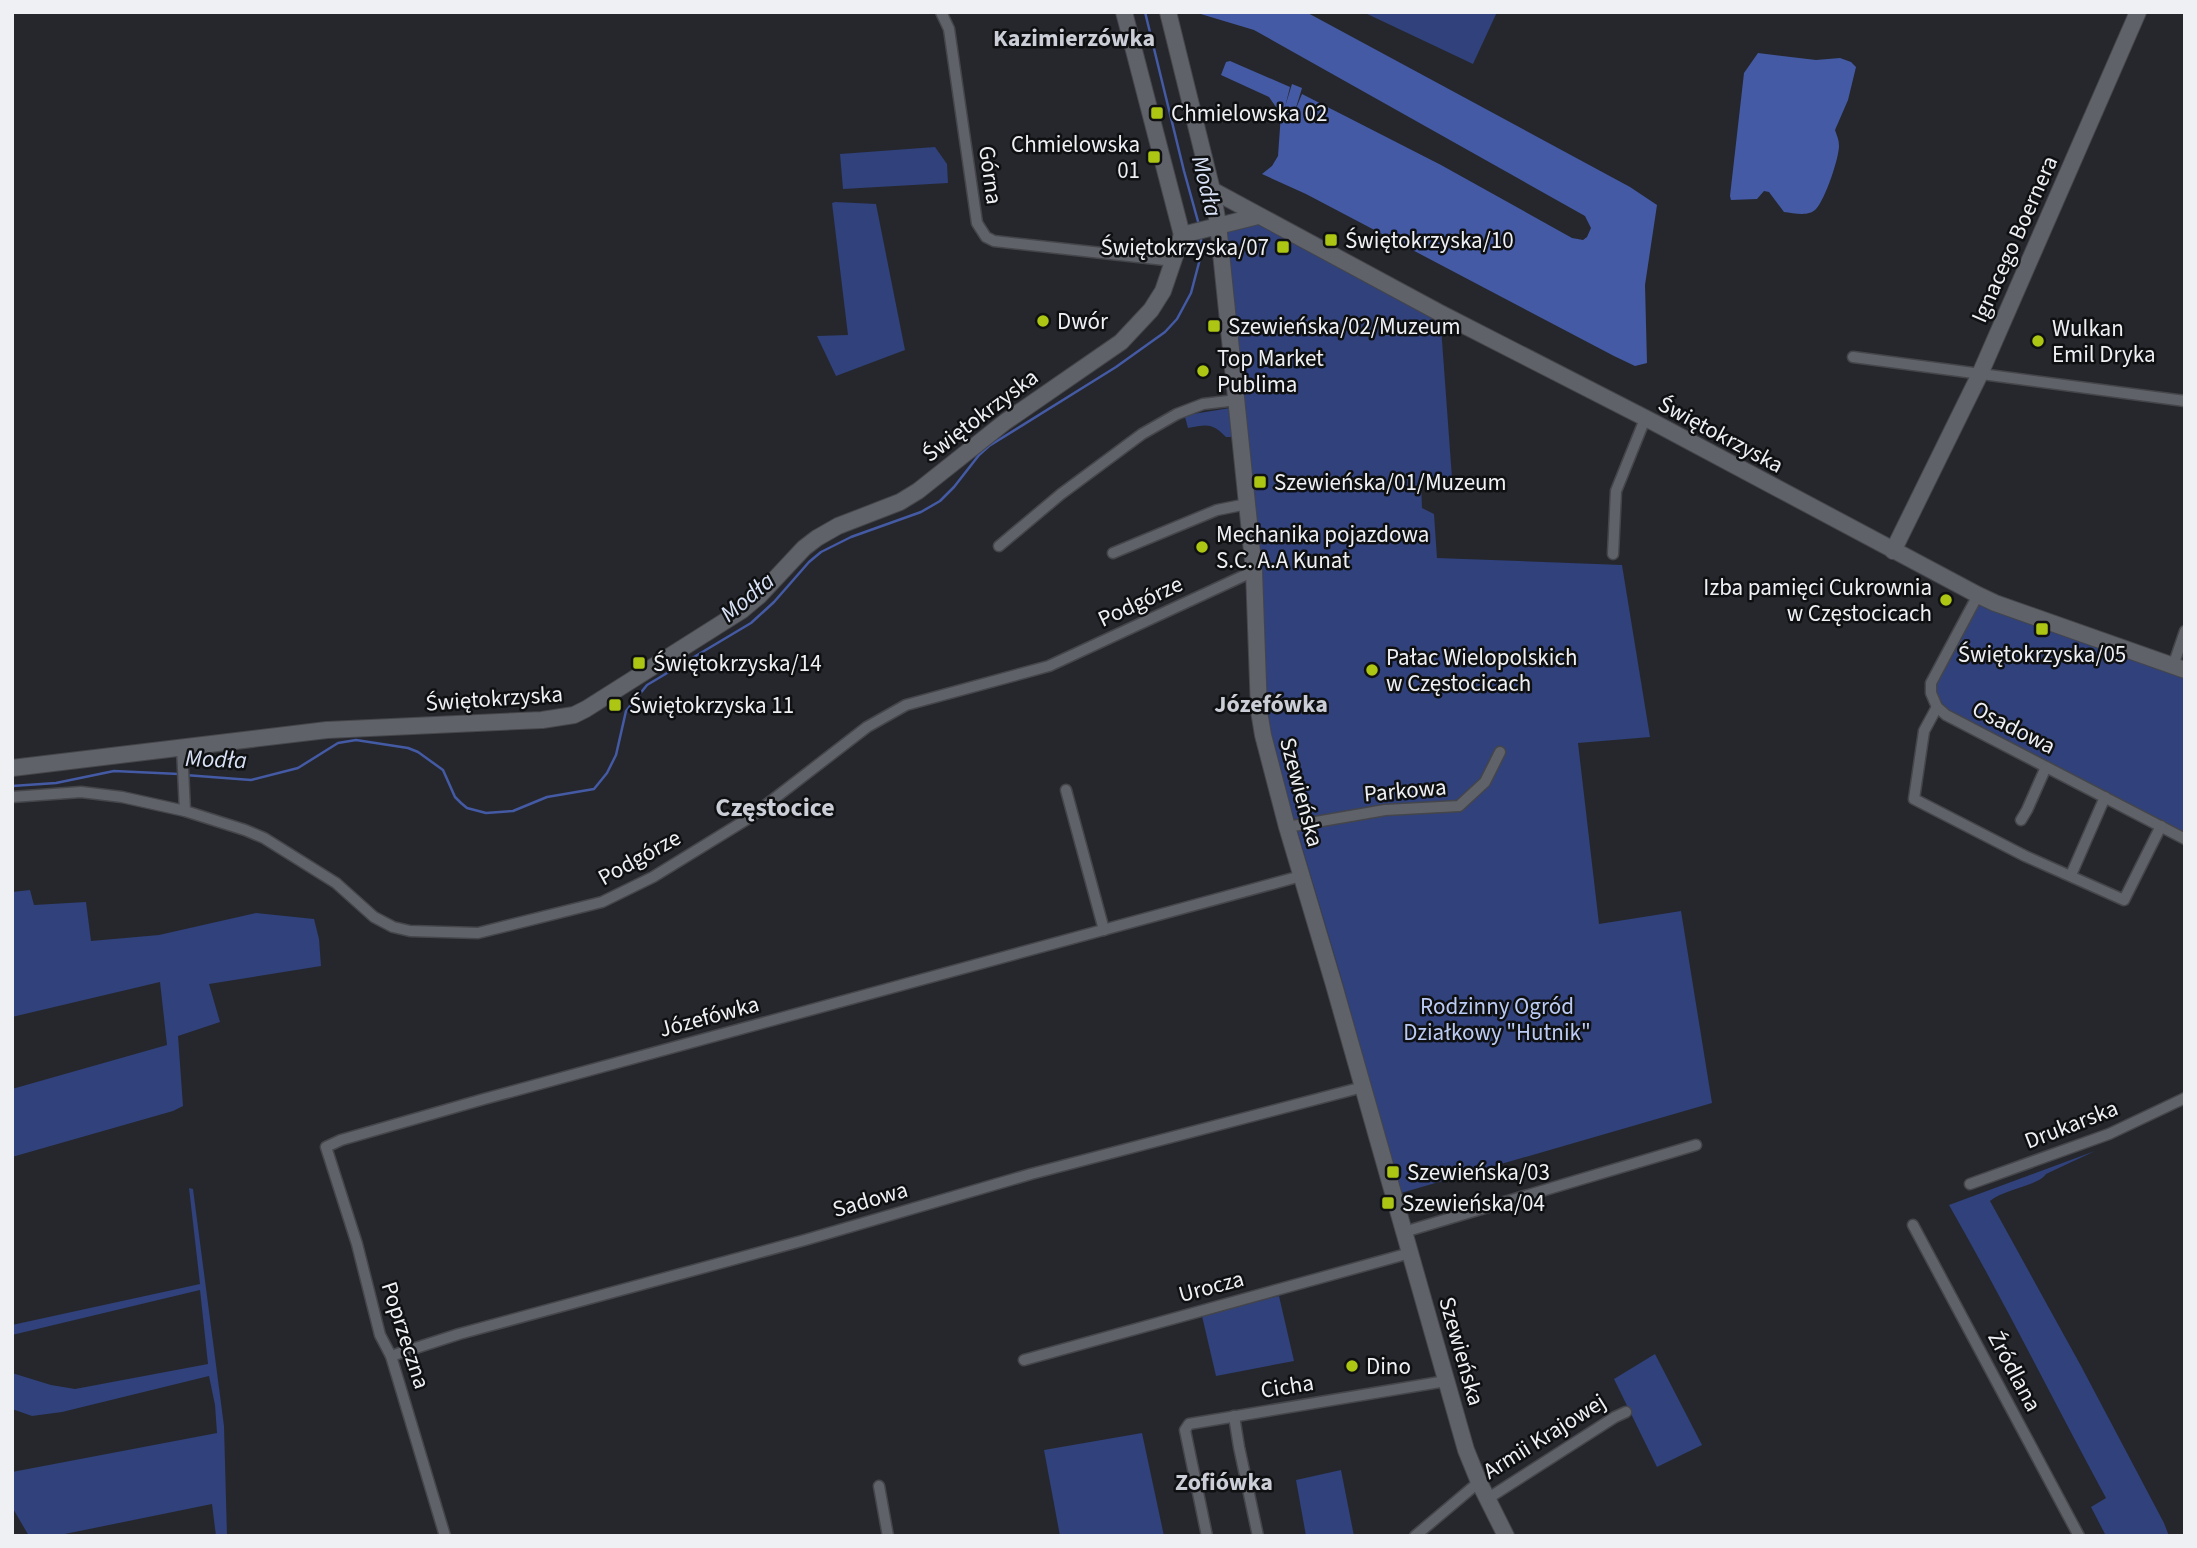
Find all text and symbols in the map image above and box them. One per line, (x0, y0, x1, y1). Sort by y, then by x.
district label: Kazimierzówka (993, 21, 1155, 56)
place label: Chmielowska 02 (1171, 97, 1327, 130)
marker: Chmielowska 02 (1149, 105, 1165, 121)
place label: Chmielowska 01 (1011, 128, 1140, 187)
street label: Górna (970, 144, 1011, 206)
marker: Chmielowska 01 (1146, 149, 1162, 165)
street label: Ignacego Boernera (1963, 150, 2066, 328)
water label: Modła (1182, 152, 1231, 221)
place label: Świętokrzyska/10 (1345, 224, 1514, 257)
place label: Świętokrzyska/07 (1100, 231, 1269, 264)
marker: Świętokrzyska/10 (1323, 232, 1339, 248)
marker: Świętokrzyska/07 (1275, 239, 1291, 255)
place label: Dwór (1057, 305, 1109, 338)
place label: Szewieńska/02/Muzeum (1228, 310, 1461, 343)
place label: Wulkan Emil Dryka (2052, 312, 2156, 371)
marker: Dwór (1035, 313, 1051, 329)
marker: Szewieńska/02/Muzeum (1206, 318, 1222, 334)
marker: Wulkan Emil Dryka (2030, 333, 2046, 349)
place label: Top Market Publima (1217, 342, 1324, 401)
street label: Świętokrzyska (915, 361, 1045, 470)
marker: Top Market Publima (1195, 363, 1211, 379)
street label: Świętokrzyska (1652, 388, 1789, 481)
place label: Szewieńska/01/Muzeum (1274, 466, 1507, 499)
marker: Szewieńska/01/Muzeum (1252, 474, 1268, 490)
place label: Mechanika pojazdowa S.C. A.A Kunat (1216, 518, 1429, 577)
marker: Mechanika pojazdowa S.C. A.A Kunat (1194, 539, 1210, 555)
water label: Modła (712, 564, 782, 631)
street label: Podgórze (1092, 567, 1188, 635)
place label: Izba pamięci Cukrownia w Częstocicach (1703, 571, 1932, 630)
marker: Izba pamięci Cukrownia w Częstocicach (1938, 592, 1954, 608)
marker: Świętokrzyska/05 (2034, 621, 2050, 637)
place label: Świętokrzyska/05 (1958, 638, 2126, 671)
place label: Pałac Wielopolskich w Częstocicach (1386, 641, 1577, 700)
place label: Świętokrzyska/14 (653, 647, 822, 680)
marker: Świętokrzyska/14 (631, 655, 647, 671)
marker: Pałac Wielopolskich w Częstocicach (1364, 662, 1380, 678)
street label: Świętokrzyska (424, 677, 564, 720)
district label: Józefówka (1214, 687, 1328, 722)
place label: Świętokrzyska 11 (629, 689, 794, 722)
street label: Osadowa (1966, 692, 2061, 762)
marker: Świętokrzyska 11 (607, 697, 623, 713)
street label: Szewieńska (1271, 734, 1332, 850)
water label: Modła (184, 741, 248, 778)
street label: Parkowa (1362, 770, 1448, 811)
district label: Częstocice (715, 789, 835, 826)
street label: Podgórze (592, 821, 687, 894)
street label: Józefówka (655, 987, 763, 1046)
park label: Rodzinny Ogród Działkowy "Hutnik" (1403, 990, 1591, 1049)
street label: Drukarska (2020, 1092, 2123, 1157)
place label: Szewieńska/03 (1407, 1156, 1550, 1189)
marker: Szewieńska/03 (1385, 1164, 1401, 1180)
street label: Sadowa (829, 1173, 912, 1226)
place label: Szewieńska/04 (1402, 1187, 1545, 1220)
marker: Szewieńska/04 (1380, 1195, 1396, 1211)
street label: Urocza (1175, 1262, 1247, 1311)
street label: Poprzeczna (373, 1277, 438, 1393)
street label: Szewieńska (1430, 1293, 1493, 1409)
street label: Źródlana (1980, 1325, 2050, 1417)
place label: Dino (1366, 1350, 1411, 1383)
marker: Dino (1344, 1358, 1360, 1374)
street label: Cicha (1258, 1366, 1316, 1407)
street label: Armii Krajowej (1476, 1385, 1612, 1487)
district label: Zofiówka (1175, 1465, 1273, 1500)

